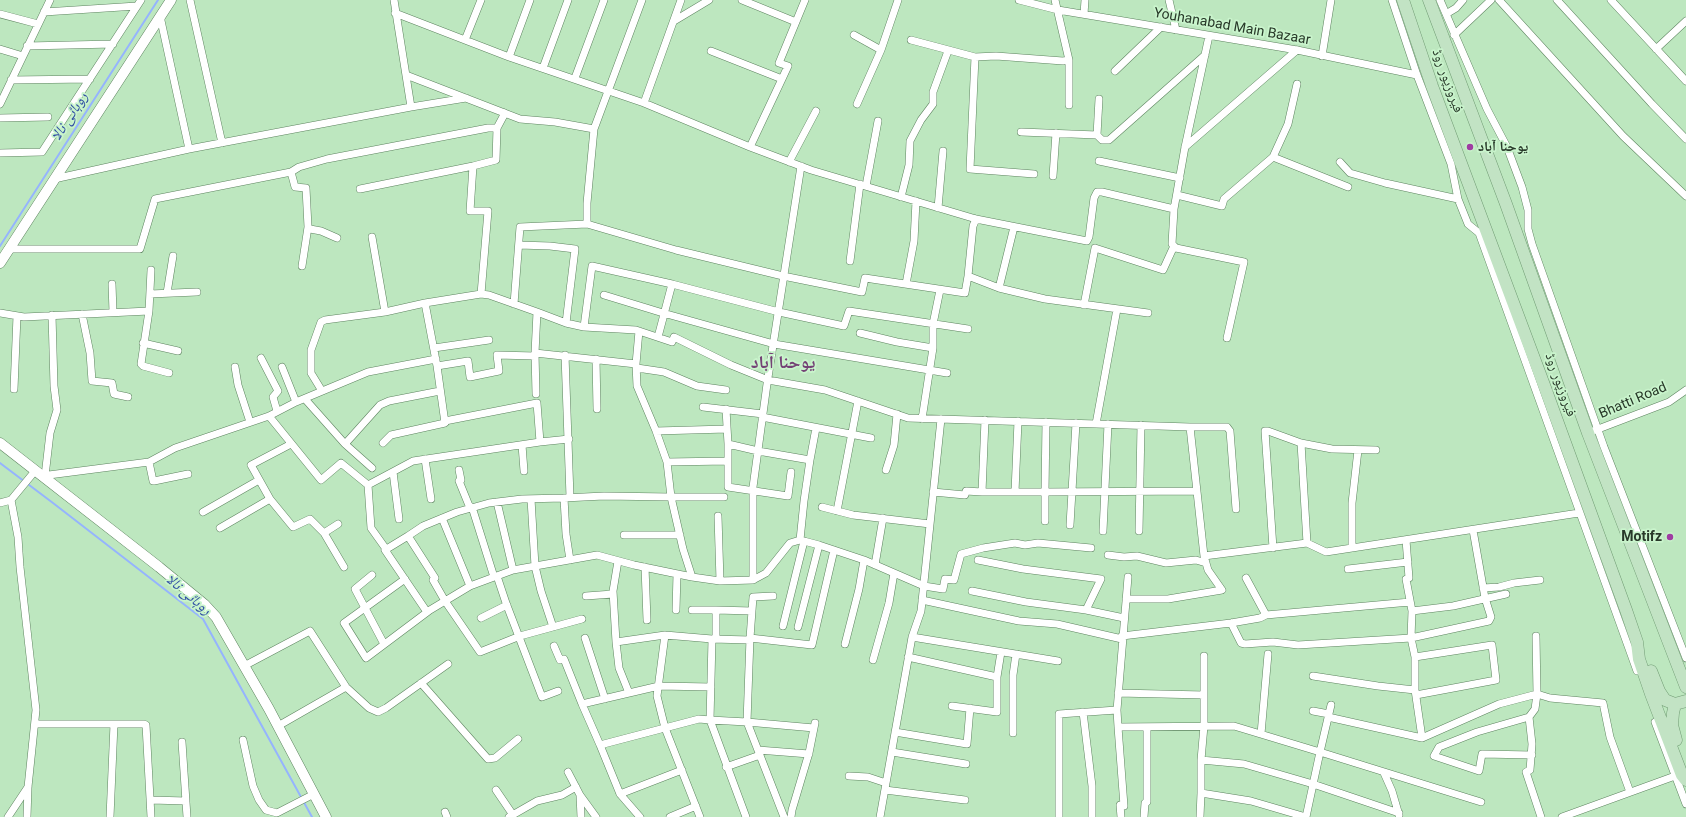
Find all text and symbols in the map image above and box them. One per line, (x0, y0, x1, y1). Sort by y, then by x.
street label: Youhanabad Main Bazaar (1152, 5, 1312, 49)
street label: فیروزپور روڈ (1428, 47, 1466, 115)
water label: روہائی نالا (48, 89, 92, 145)
place label: یوحنا آباد (1478, 139, 1528, 155)
marker: یوحنا آباد (1465, 142, 1475, 152)
street label: فیروزپور روڈ (1541, 351, 1579, 419)
district label: یوحنا آباد (751, 352, 815, 374)
street label: Bhatti Road (1596, 379, 1670, 423)
place label: Motifz (1621, 529, 1662, 545)
marker: Motifz (1665, 532, 1675, 542)
water label: روہائی نالا (161, 571, 215, 619)

